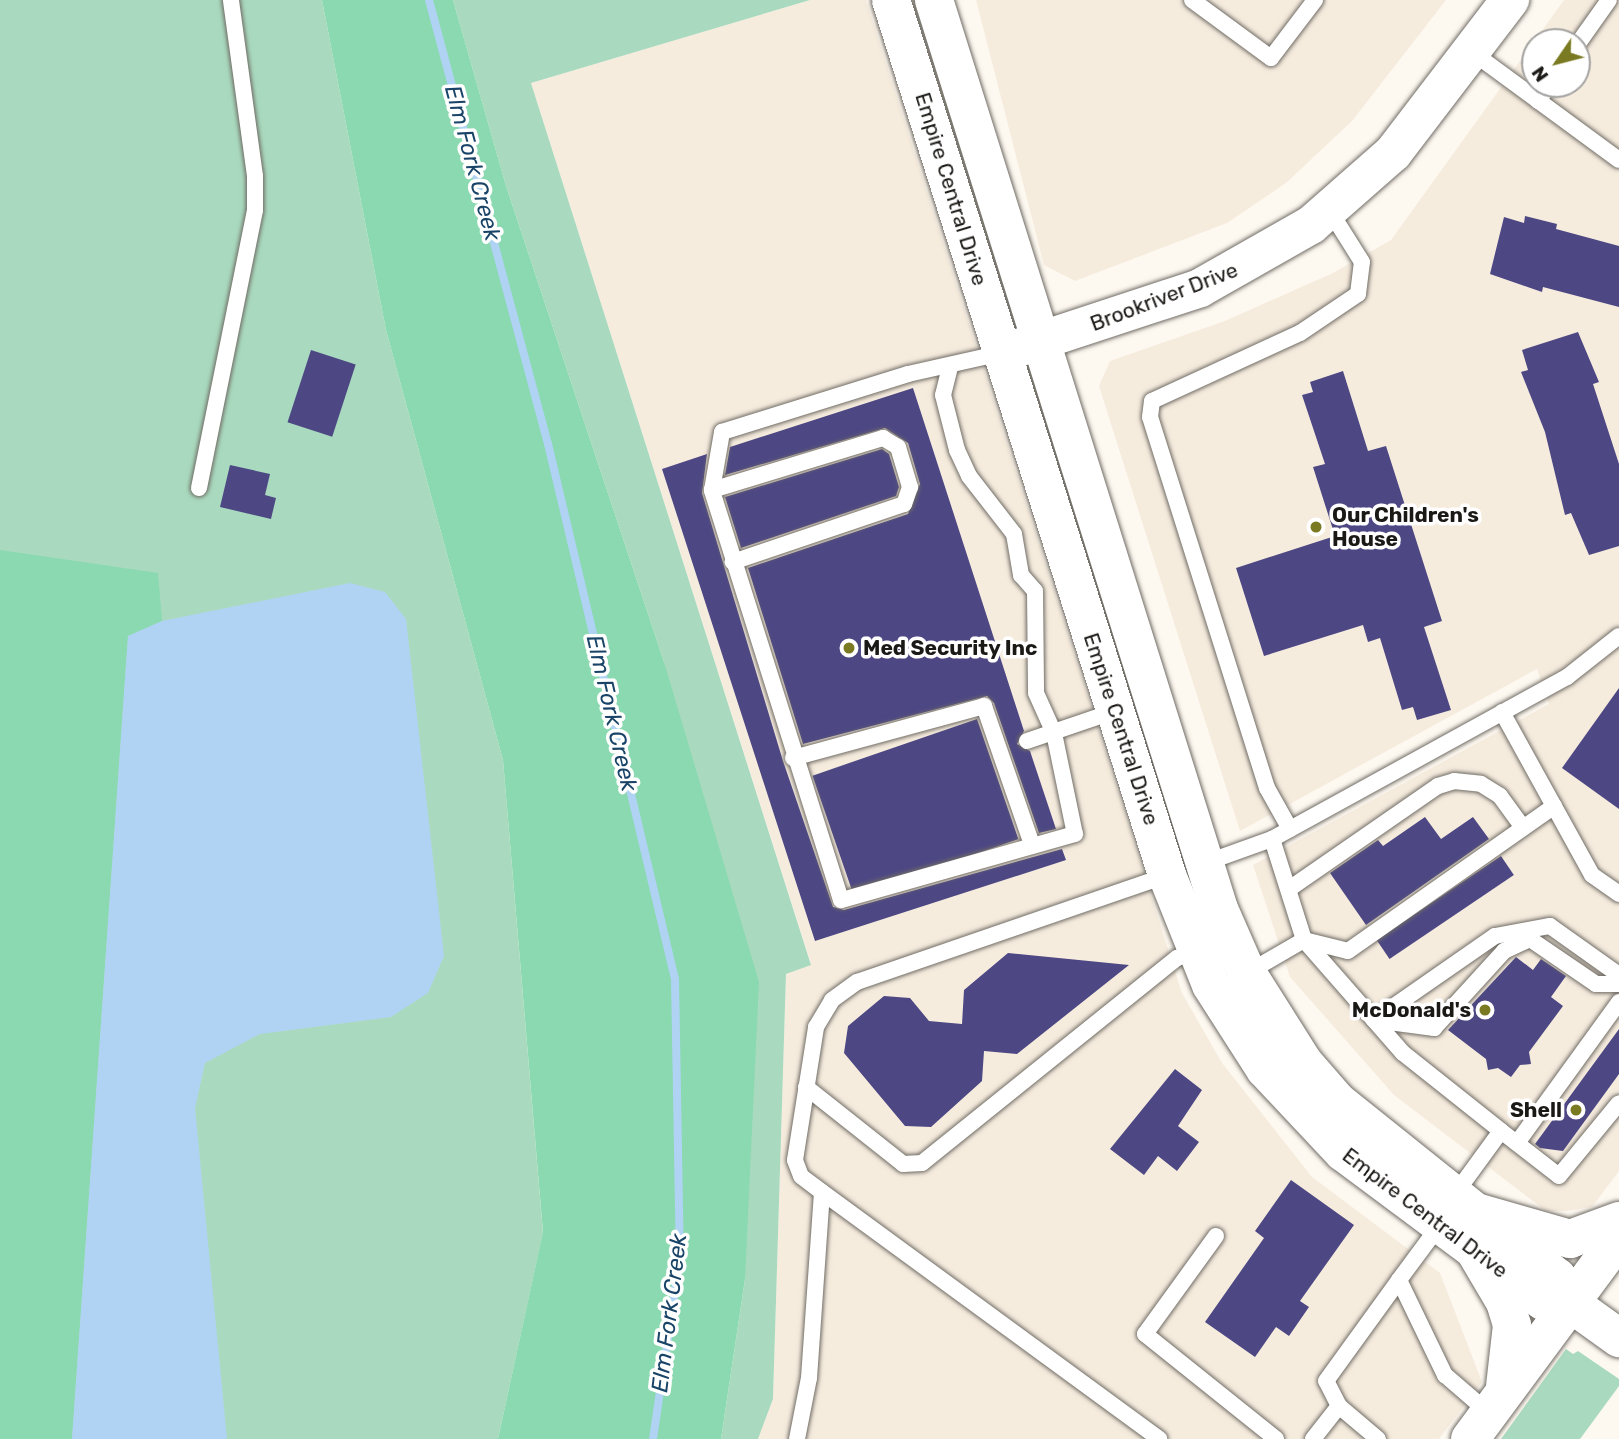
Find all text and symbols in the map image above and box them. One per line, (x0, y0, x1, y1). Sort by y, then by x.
north arrow (1521, 28, 1591, 98)
text: N (1527, 62, 1553, 86)
water label: Elm Fork Creek (439, 82, 507, 244)
street label: Empire Central Drive (910, 90, 992, 288)
street label: Brookriver Drive (1086, 257, 1242, 337)
place label: Our Children's House (1332, 502, 1479, 552)
marker: Our Children's House (1306, 517, 1326, 537)
street label: Empire Central Drive (1078, 630, 1164, 828)
water label: Elm Fork Creek (581, 632, 643, 794)
place label: Med Security Inc (863, 635, 1038, 661)
marker: Med Security Inc (841, 640, 857, 656)
place label: McDonald's (1352, 997, 1471, 1023)
marker: McDonald's (1477, 1002, 1493, 1018)
place label: Shell (1510, 1097, 1562, 1123)
marker: Shell (1568, 1102, 1584, 1118)
street label: Empire Central Drive (1337, 1143, 1513, 1283)
water label: Elm Fork Creek (646, 1232, 692, 1394)

